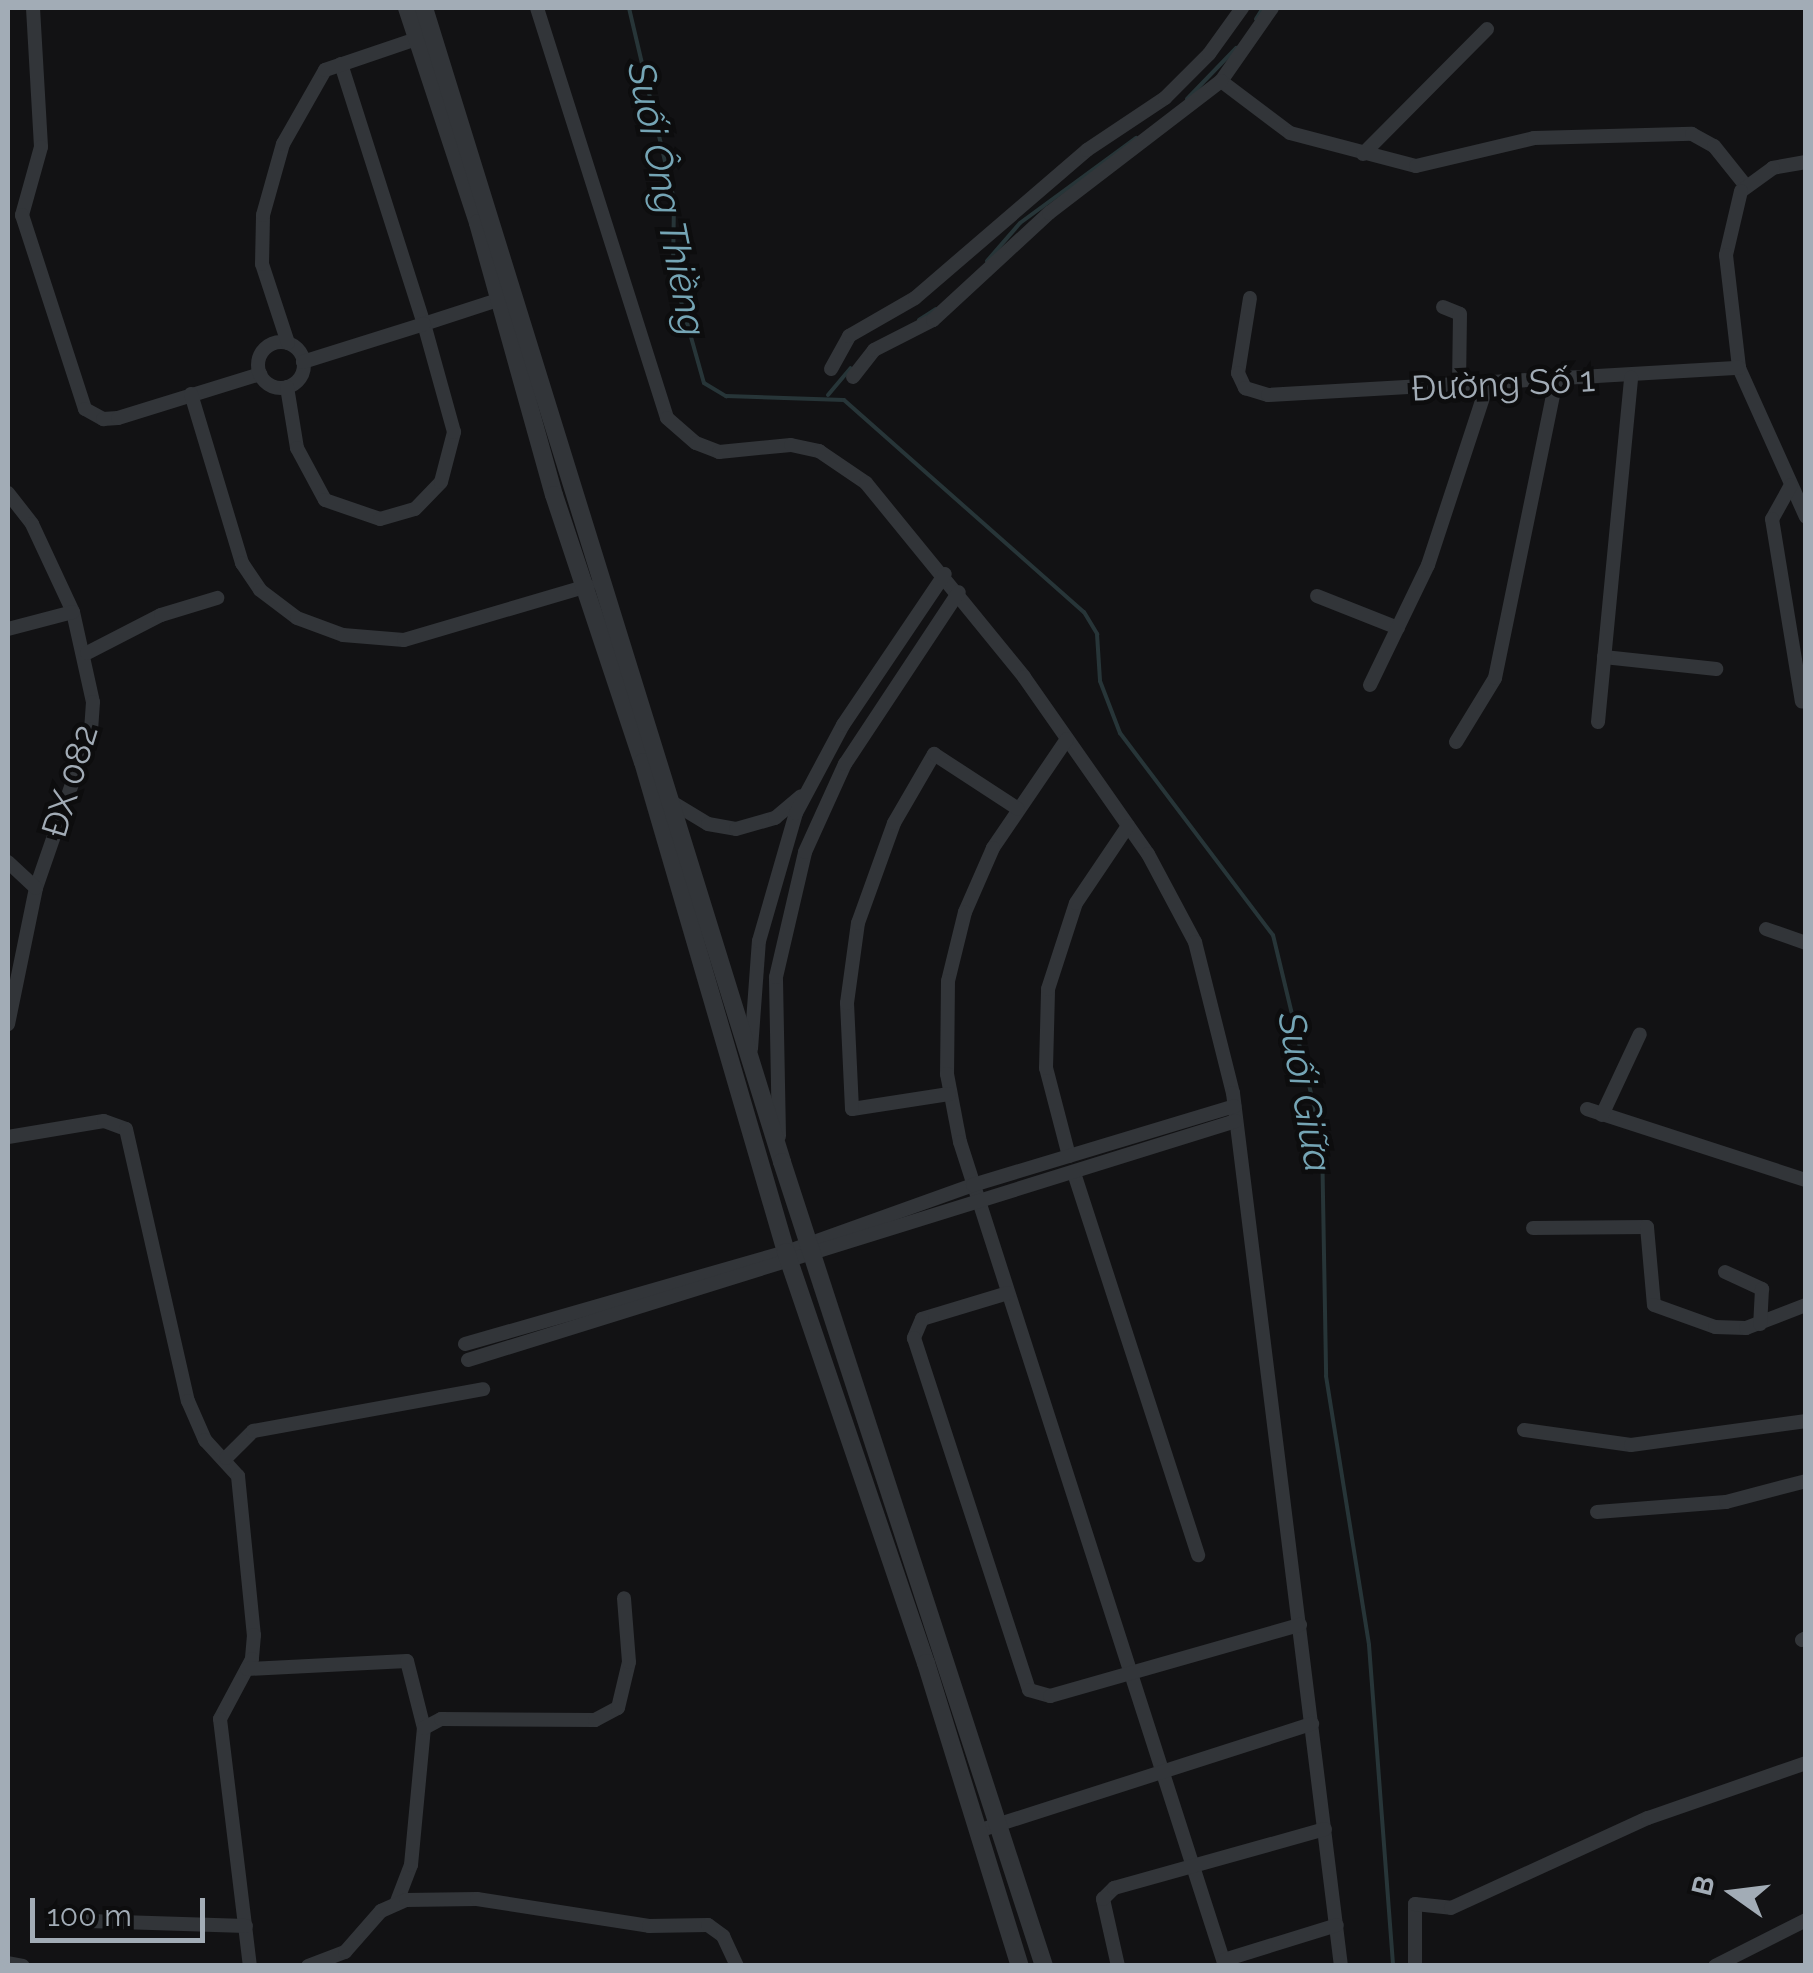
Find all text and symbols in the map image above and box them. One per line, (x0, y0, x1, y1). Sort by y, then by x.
water label: Suối Ông Thiềng (618, 58, 716, 340)
street label: Đường Số 1 (1410, 358, 1596, 410)
street label: ĐX 082 (33, 720, 107, 842)
water label: Suối Giữa (1269, 1008, 1341, 1176)
north arrow (1683, 1843, 1783, 1943)
text: B (1685, 1872, 1722, 1899)
scale bar (35, 1878, 210, 1940)
text: 100 m (47, 1898, 132, 1933)

